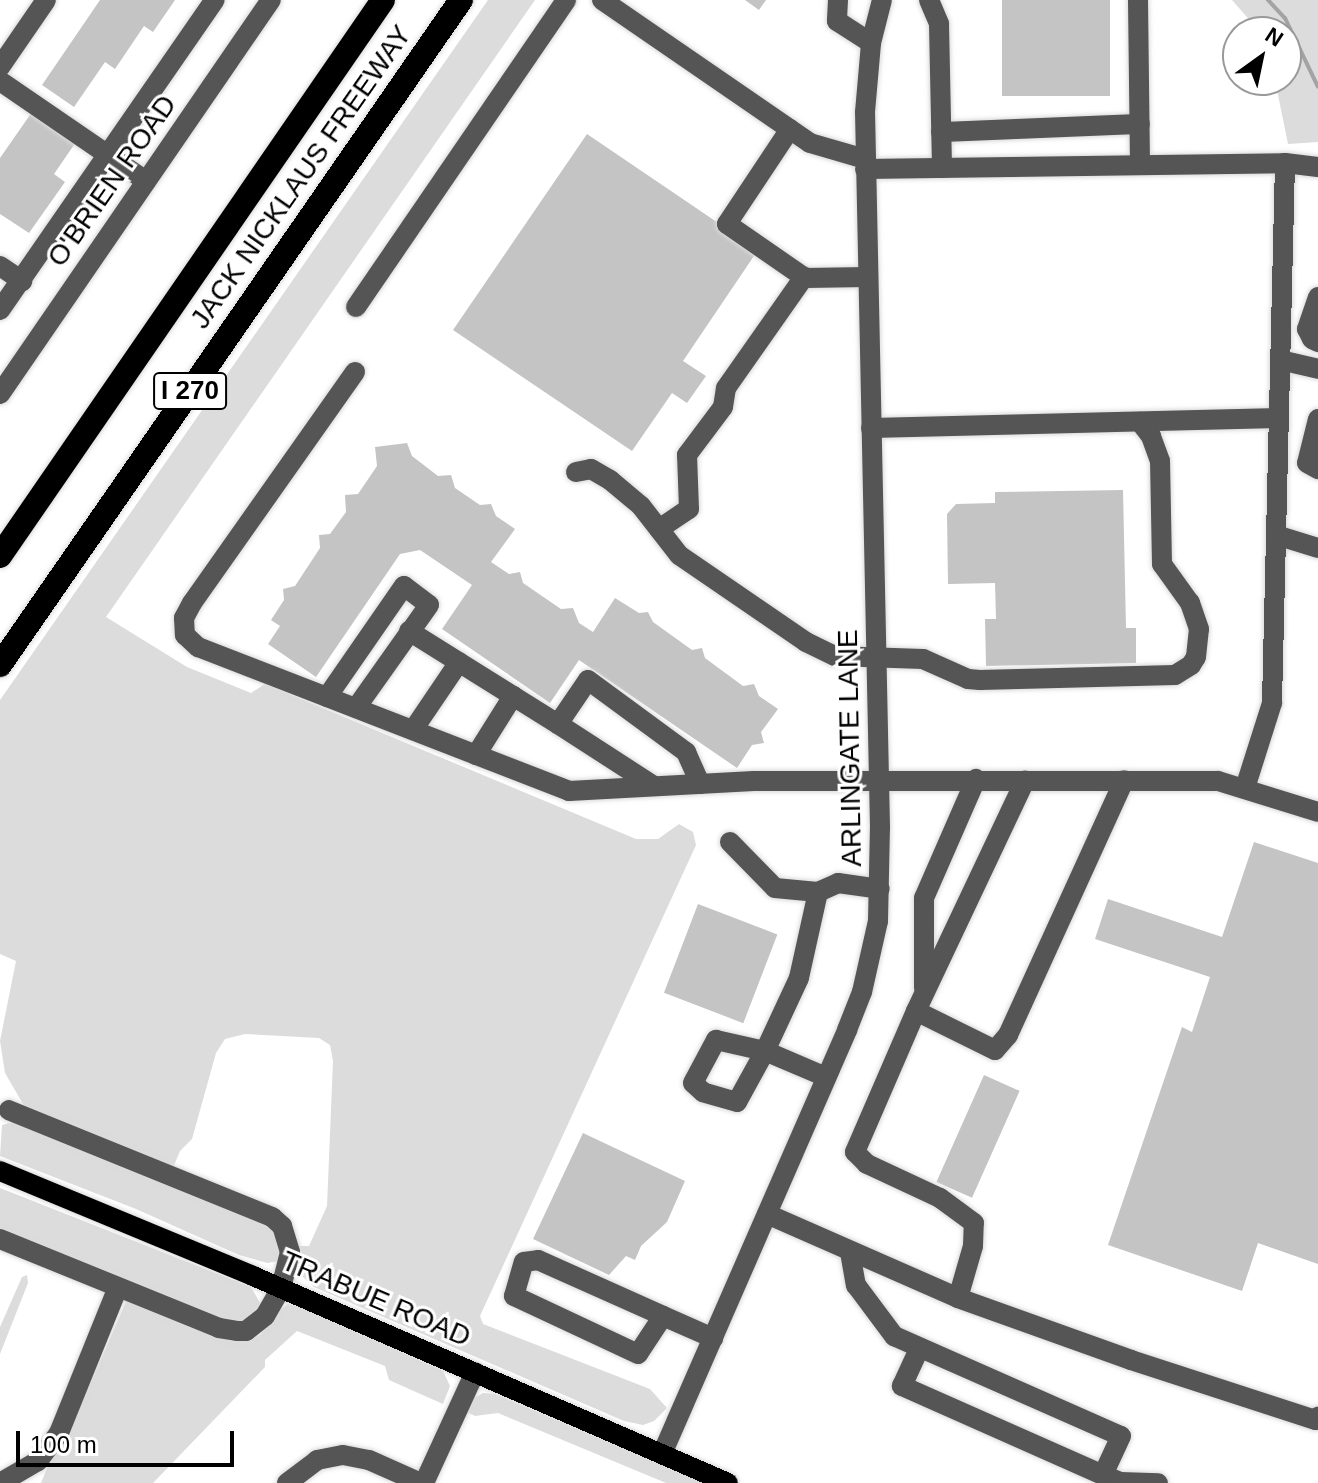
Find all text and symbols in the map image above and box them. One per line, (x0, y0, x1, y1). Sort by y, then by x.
north arrow (1222, 16, 1302, 96)
street label: JACK NICKLAUS FREEWAY (183, 19, 419, 335)
text: N (1261, 22, 1288, 52)
street label: O'BRIEN ROAD (40, 89, 184, 273)
road number: I 270 (152, 369, 228, 413)
street label: ARLINGATE LANE (831, 629, 869, 867)
street label: TRABUE ROAD (276, 1244, 476, 1354)
scale bar (20, 1415, 238, 1465)
text: 100 m (30, 1431, 97, 1458)

